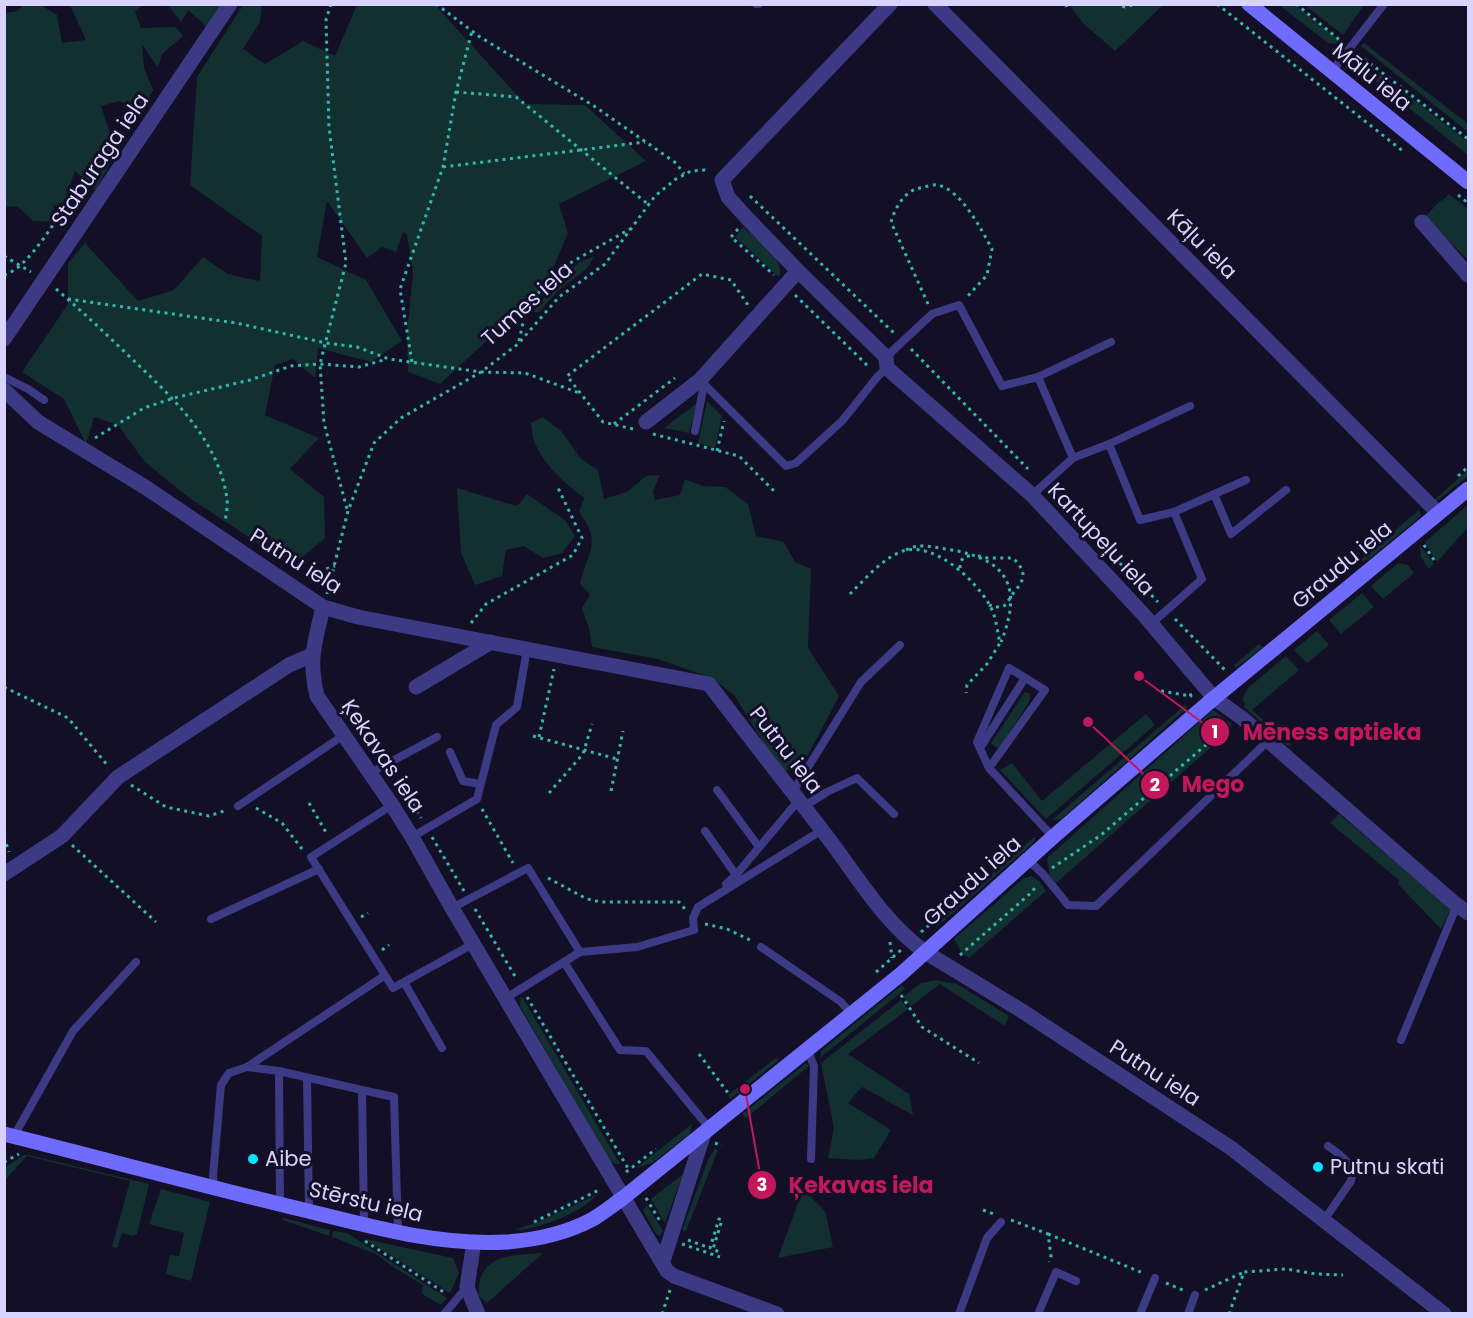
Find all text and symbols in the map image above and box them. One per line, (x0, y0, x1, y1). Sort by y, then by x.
street label: Mālu iela (1327, 36, 1418, 117)
street label: Staburaga iela (44, 87, 155, 232)
street label: Kāļu iela (1161, 202, 1244, 285)
street label: Tumes iela (475, 255, 579, 352)
street label: Kartupeļu iela (1041, 476, 1161, 601)
street label: Graudu iela (1285, 514, 1398, 615)
street label: Putnu iela (245, 521, 348, 600)
street label: Ķekavas iela (335, 693, 432, 818)
street label: Putnu iela (743, 700, 830, 799)
callout: Mēness aptieka (1200, 712, 1433, 752)
text: Mēness aptieka (1243, 717, 1421, 748)
text: 1 (1212, 719, 1218, 744)
callout: Mego (1140, 765, 1257, 805)
text: Mego (1182, 769, 1244, 800)
text: 2 (1150, 772, 1160, 797)
street label: Graudu iela (916, 829, 1027, 932)
street label: Putnu iela (1104, 1032, 1206, 1113)
place label: Aibe (265, 1144, 312, 1173)
marker: Aibe (246, 1152, 260, 1166)
place label: Putnu skati (1330, 1152, 1445, 1181)
marker: Putnu skati (1311, 1160, 1325, 1174)
callout: Ķekavas iela (747, 1165, 946, 1205)
text: Ķekavas iela (788, 1170, 934, 1201)
text: 3 (757, 1172, 767, 1197)
street label: Stērstu iela (306, 1174, 426, 1229)

